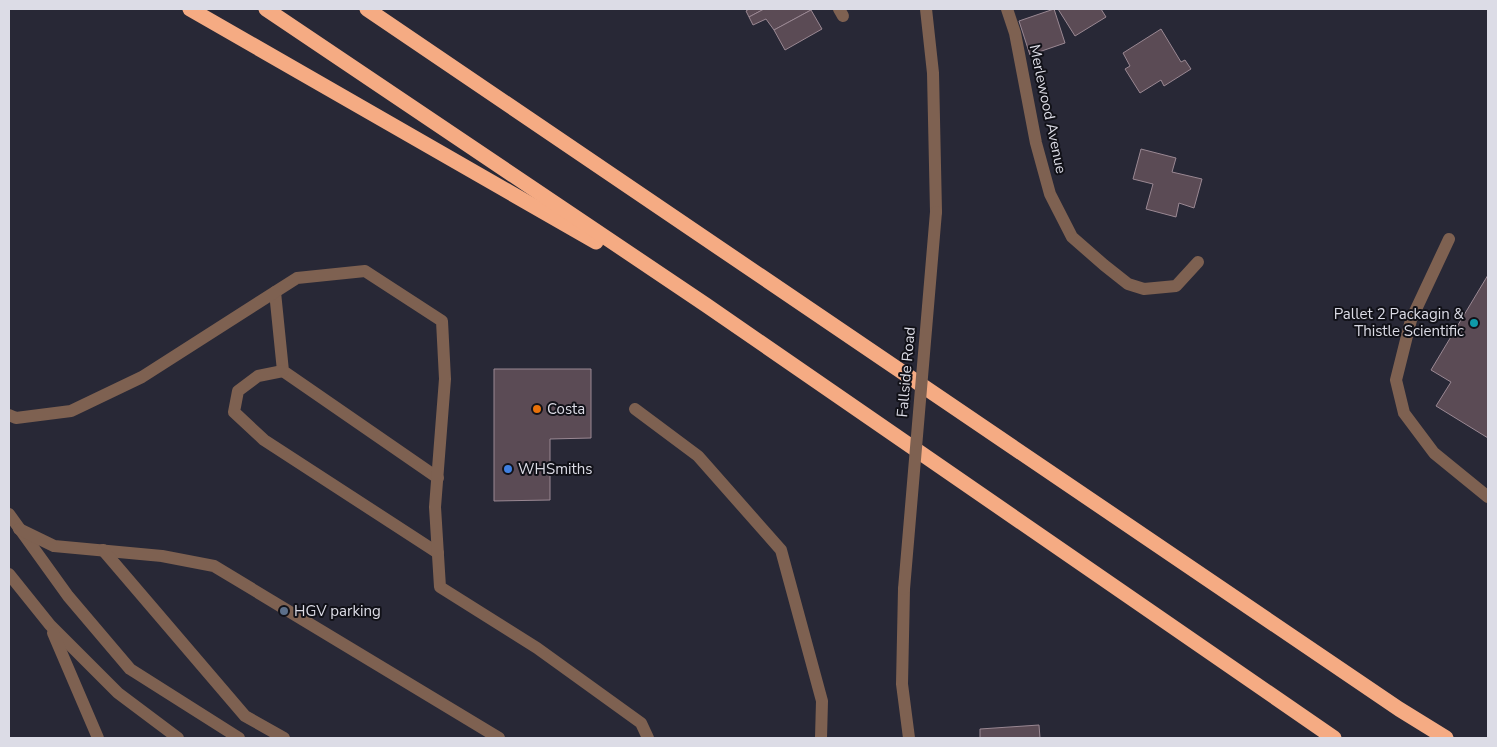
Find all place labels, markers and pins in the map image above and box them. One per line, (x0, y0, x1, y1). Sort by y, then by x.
place label: Pallet 2 Packagin & Thistle Scientific (1334, 304, 1465, 341)
marker: Pallet 2 Packagin & Thistle Scientific (1468, 317, 1480, 329)
place label: Costa (547, 399, 585, 419)
marker: Costa (531, 403, 543, 415)
place label: WHSmiths (518, 459, 592, 479)
marker: WHSmiths (502, 463, 514, 475)
place label: HGV parking (294, 601, 381, 621)
marker: HGV parking (278, 605, 290, 617)

